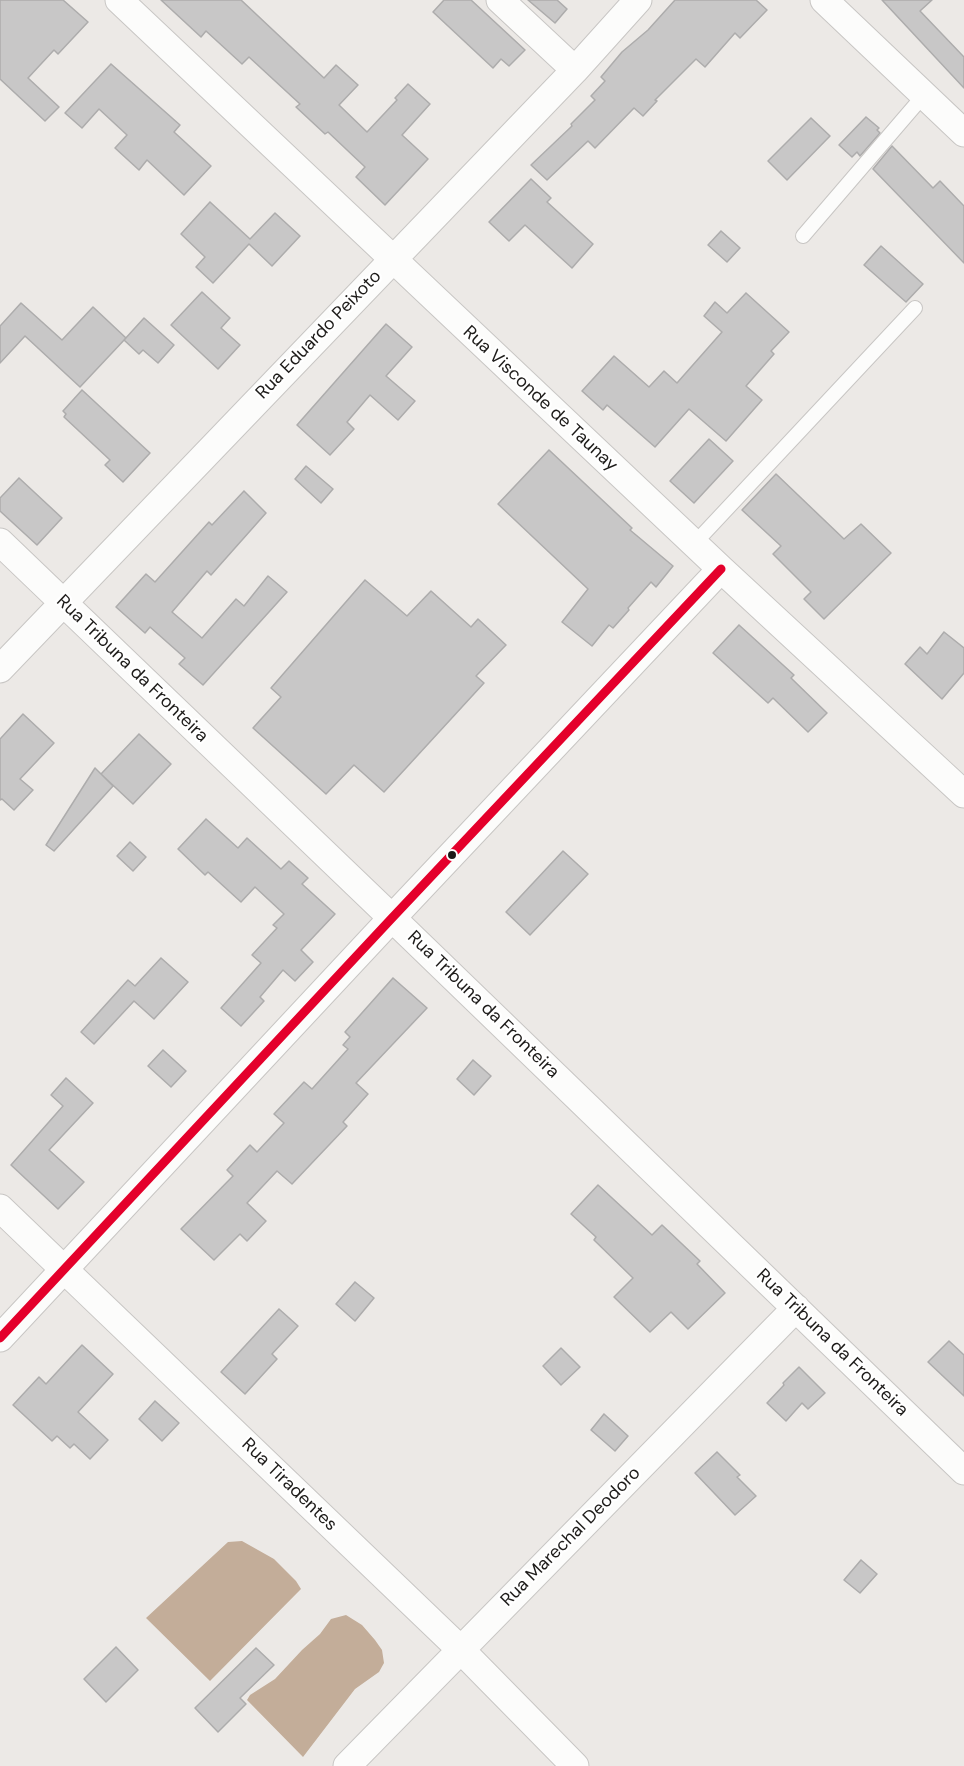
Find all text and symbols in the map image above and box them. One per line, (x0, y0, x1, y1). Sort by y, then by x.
street label: Rua Eduardo Peixoto (252, 266, 386, 404)
street label: Rua Visconde de Taunay (458, 322, 622, 476)
street label: Rua Tribuna da Fronteira (52, 591, 212, 747)
unlabelled marker (446, 849, 458, 861)
street label: Rua Tribuna da Fronteira (403, 927, 563, 1083)
street label: Rua Tribuna da Fronteira (752, 1265, 912, 1421)
street label: Rua Tiradentes (237, 1434, 341, 1536)
street label: Rua Marechal Deodoro (497, 1463, 645, 1611)

